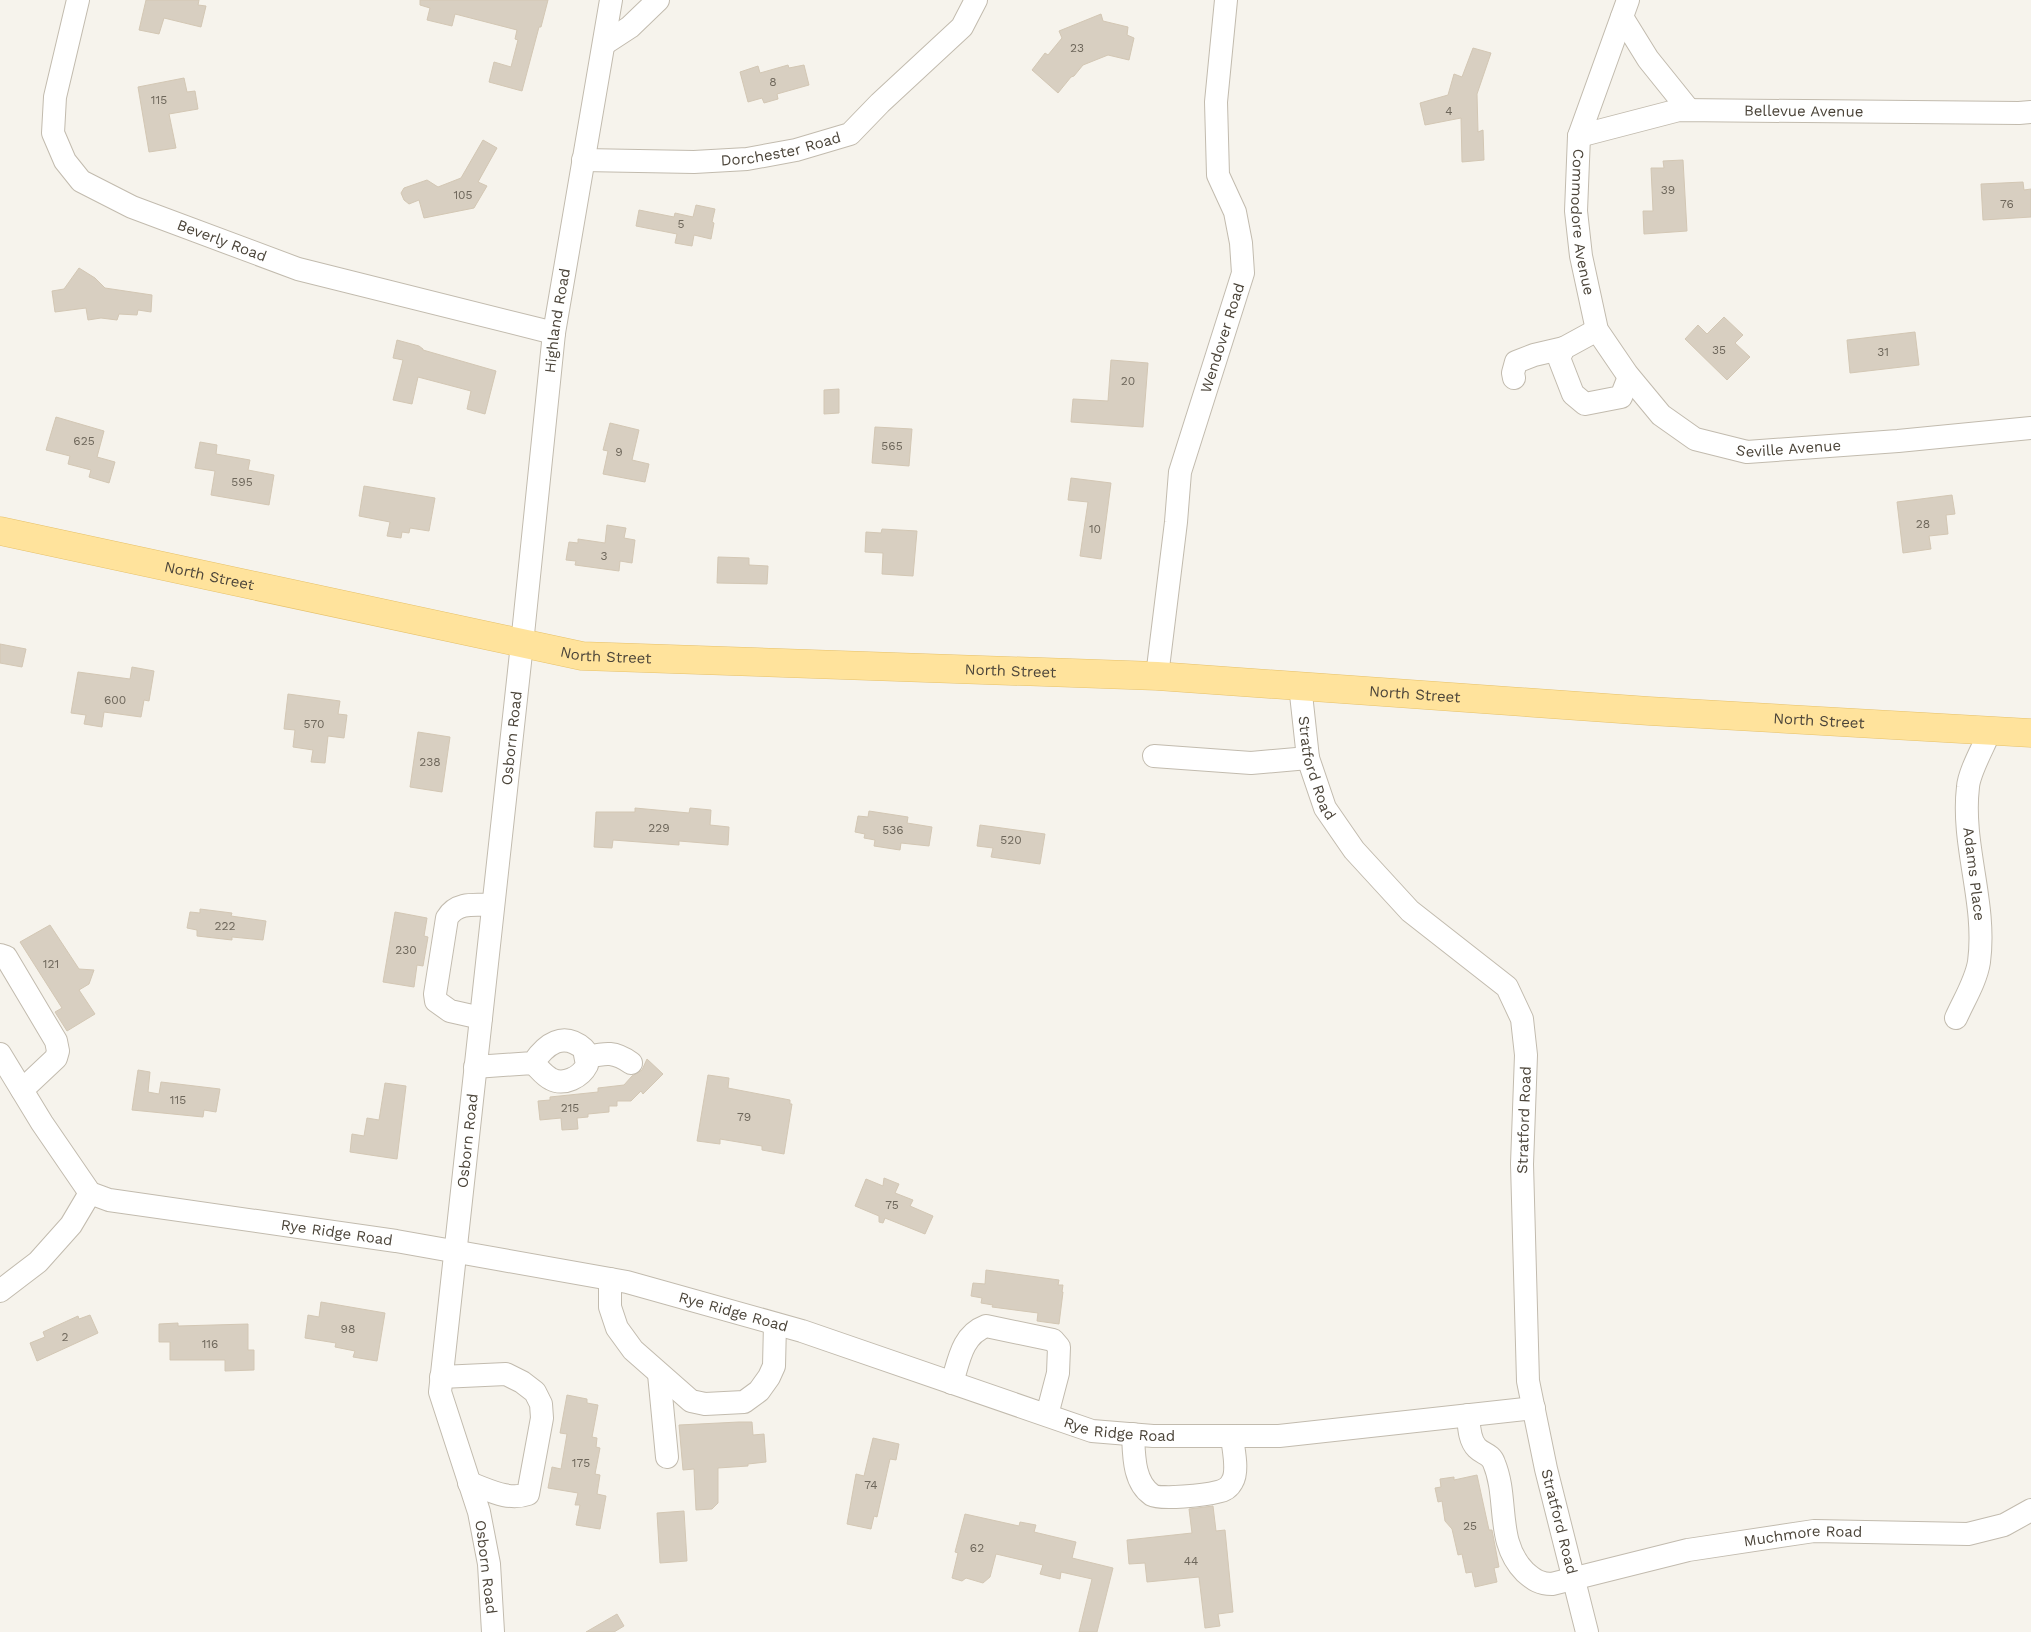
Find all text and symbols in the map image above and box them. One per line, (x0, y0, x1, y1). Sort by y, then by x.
house number: 23 (1070, 41, 1084, 55)
house number: 8 (769, 75, 777, 89)
house number: 115 (151, 93, 167, 107)
street label: Bellevue Avenue (1744, 102, 1863, 121)
house number: 4 (1445, 104, 1453, 118)
street label: Dorchester Road (720, 128, 843, 169)
street label: Commodore Avenue (1567, 148, 1598, 297)
house number: 39 (1661, 183, 1675, 197)
house number: 105 (453, 188, 473, 202)
house number: 76 (2000, 197, 2014, 211)
street label: Beverly Road (175, 216, 269, 265)
house number: 5 (678, 217, 685, 231)
street label: Highland Road (541, 267, 574, 374)
street label: Wendover Road (1197, 281, 1248, 395)
house number: 35 (1712, 343, 1726, 357)
house number: 31 (1877, 345, 1889, 359)
house number: 20 (1121, 374, 1135, 388)
house number: 625 (73, 434, 95, 448)
street label: Seville Avenue (1734, 436, 1842, 461)
house number: 565 (881, 439, 903, 453)
house number: 9 (615, 445, 623, 459)
house number: 595 (231, 475, 253, 489)
house number: 28 (1916, 517, 1930, 531)
house number: 10 (1089, 522, 1101, 536)
house number: 3 (601, 549, 608, 563)
street label: North Street (163, 558, 257, 594)
street label: North Street (559, 643, 652, 667)
street label: North Street (964, 660, 1057, 682)
street label: North Street (1368, 682, 1462, 707)
street label: Osborn Road (498, 690, 526, 786)
house number: 600 (104, 693, 126, 707)
street label: North Street (1773, 709, 1866, 732)
street label: Stratford Road (1294, 715, 1340, 824)
house number: 570 (304, 717, 324, 731)
house number: 238 (419, 755, 441, 769)
house number: 229 (648, 821, 670, 835)
house number: 536 (882, 823, 904, 837)
street label: Adams Place (1959, 826, 1989, 922)
house number: 520 (1000, 833, 1022, 847)
house number: 222 (215, 919, 236, 933)
house number: 230 (395, 943, 417, 957)
house number: 121 (43, 957, 59, 971)
street label: Stratford Road (1513, 1066, 1535, 1174)
house number: 115 (170, 1093, 186, 1107)
street label: Osborn Road (453, 1093, 482, 1189)
house number: 215 (561, 1101, 579, 1115)
house number: 79 (737, 1110, 751, 1124)
house number: 75 (885, 1198, 899, 1212)
street label: Rye Ridge Road (280, 1216, 394, 1249)
street label: Rye Ridge Road (677, 1288, 790, 1336)
house number: 98 (341, 1322, 355, 1336)
house number: 2 (62, 1330, 69, 1344)
house number: 116 (202, 1337, 218, 1351)
street label: Rye Ridge Road (1061, 1413, 1175, 1445)
house number: 175 (572, 1456, 590, 1470)
street label: Stratford Road (1537, 1467, 1581, 1576)
house number: 74 (864, 1478, 878, 1492)
street label: Osborn Road (471, 1519, 501, 1615)
house number: 25 (1463, 1519, 1477, 1533)
street label: Muchmore Road (1742, 1522, 1863, 1550)
house number: 62 (970, 1541, 984, 1555)
house number: 44 (1184, 1554, 1198, 1568)

